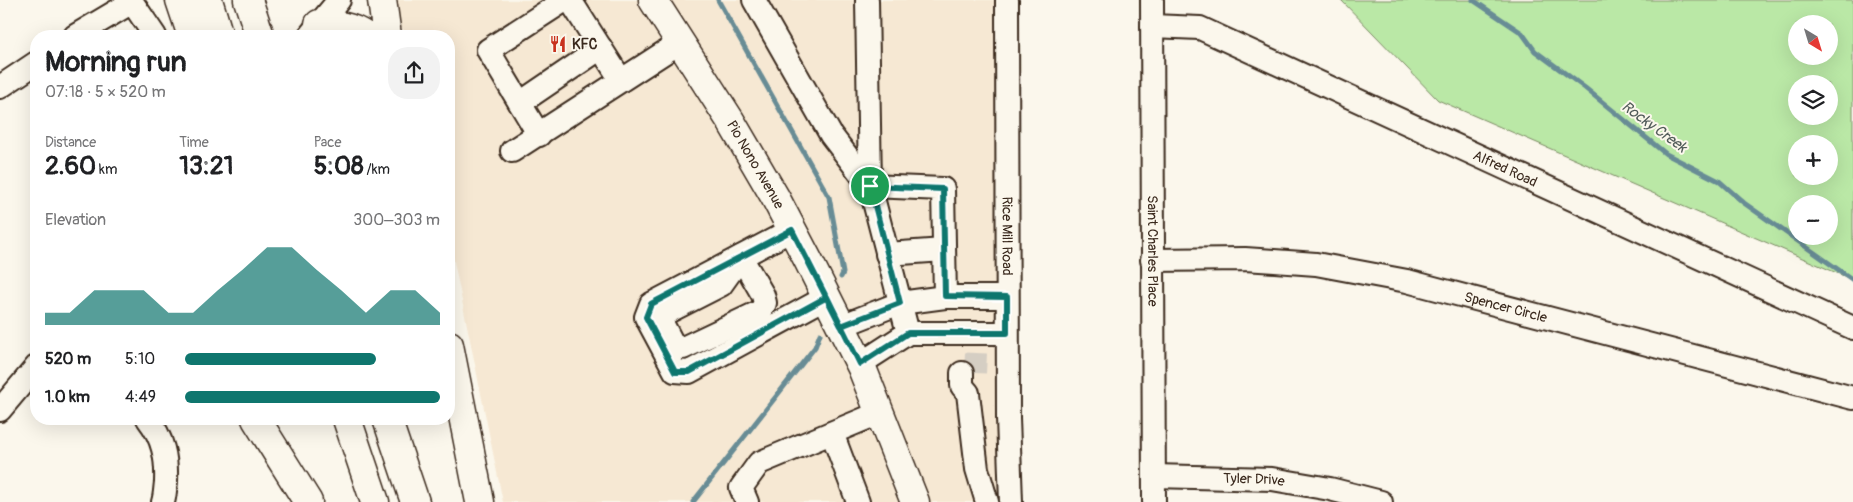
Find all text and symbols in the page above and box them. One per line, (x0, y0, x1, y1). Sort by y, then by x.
north arrow (1788, 15, 1838, 65)
map controls (1788, 15, 1838, 245)
restaurant icon: KFC (548, 34, 568, 54)
place label: KFC (572, 36, 598, 53)
text: Morning run (45, 45, 187, 80)
button: share (388, 47, 440, 99)
button: layers (1788, 75, 1838, 125)
text: 07:18 · 5 × 520 m (45, 82, 166, 102)
water label: Rocky Creek (1618, 97, 1692, 158)
street label: Pio Nono Avenue (723, 117, 788, 212)
text: Distance (45, 134, 96, 151)
text: Time (179, 134, 209, 151)
text: Pace (314, 134, 341, 151)
button: + (1788, 135, 1838, 185)
street label: Alfred Road (1471, 146, 1540, 190)
text: 2.60 (45, 151, 96, 182)
text: 13:21 (179, 151, 233, 182)
text: 5:08 (314, 151, 364, 182)
text: km (96, 161, 117, 178)
text: /km (364, 161, 390, 178)
pin (849, 165, 891, 207)
icon: arrive (856, 172, 884, 200)
street label: Saint Charles Place (1144, 195, 1162, 307)
button: − (1788, 195, 1838, 245)
street label: Rice Mill Road (999, 196, 1016, 276)
text: Elevation (45, 210, 106, 230)
text: 300–303 m (353, 210, 440, 230)
street label: Spencer Circle (1463, 288, 1549, 326)
text: 520 m (45, 349, 91, 369)
text: 5:10 (125, 349, 155, 369)
text: 1.0 km (45, 387, 90, 407)
text: 4:49 (125, 387, 156, 407)
street label: Tyler Drive (1223, 469, 1286, 490)

